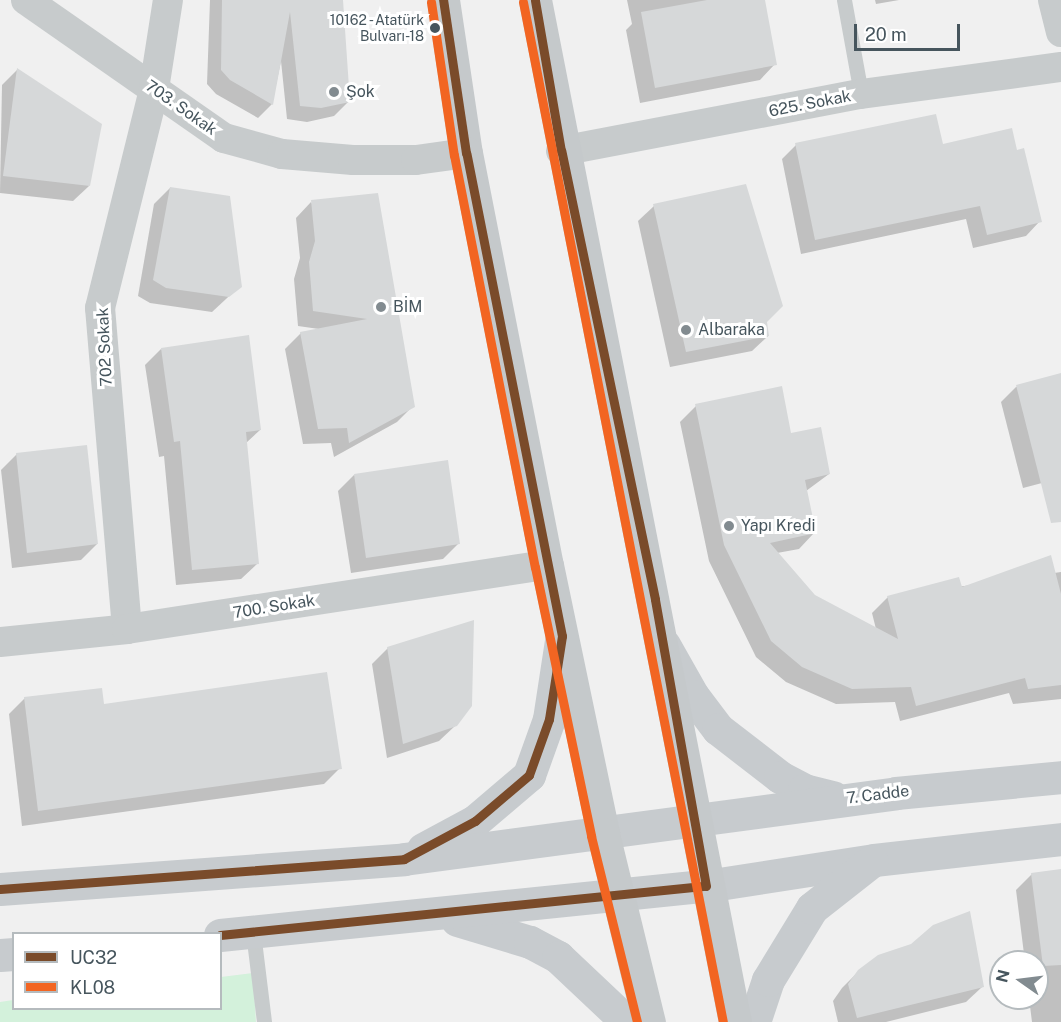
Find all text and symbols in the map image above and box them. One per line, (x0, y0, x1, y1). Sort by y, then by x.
place label: 10162 - Atatürk Bulvarı-18 (326, 12, 424, 44)
scale bar (857, 12, 964, 50)
marker: 10162 - Atatürk Bulvarı-18 (429, 22, 441, 34)
text: 20 m (865, 24, 907, 45)
street label: 703. Sokak (142, 76, 220, 140)
place label: Şok (346, 82, 375, 102)
marker: Şok (327, 85, 341, 99)
street label: 625. Sokak (767, 87, 853, 121)
place label: BİM (393, 297, 423, 317)
marker: BİM (374, 300, 388, 314)
street label: 702 Sokak (93, 307, 117, 387)
place label: Albaraka (698, 320, 765, 340)
marker: Albaraka (679, 323, 693, 337)
place label: Yapı Kredi (741, 516, 816, 536)
marker: Yapı Kredi (722, 519, 736, 533)
street label: 700. Sokak (232, 591, 316, 623)
street label: 7. Cadde (846, 782, 910, 808)
legend (12, 932, 222, 1010)
text: UC32 (70, 947, 117, 968)
north arrow (989, 950, 1049, 1010)
text: N (992, 968, 1014, 984)
text: KL08 (70, 977, 115, 998)

